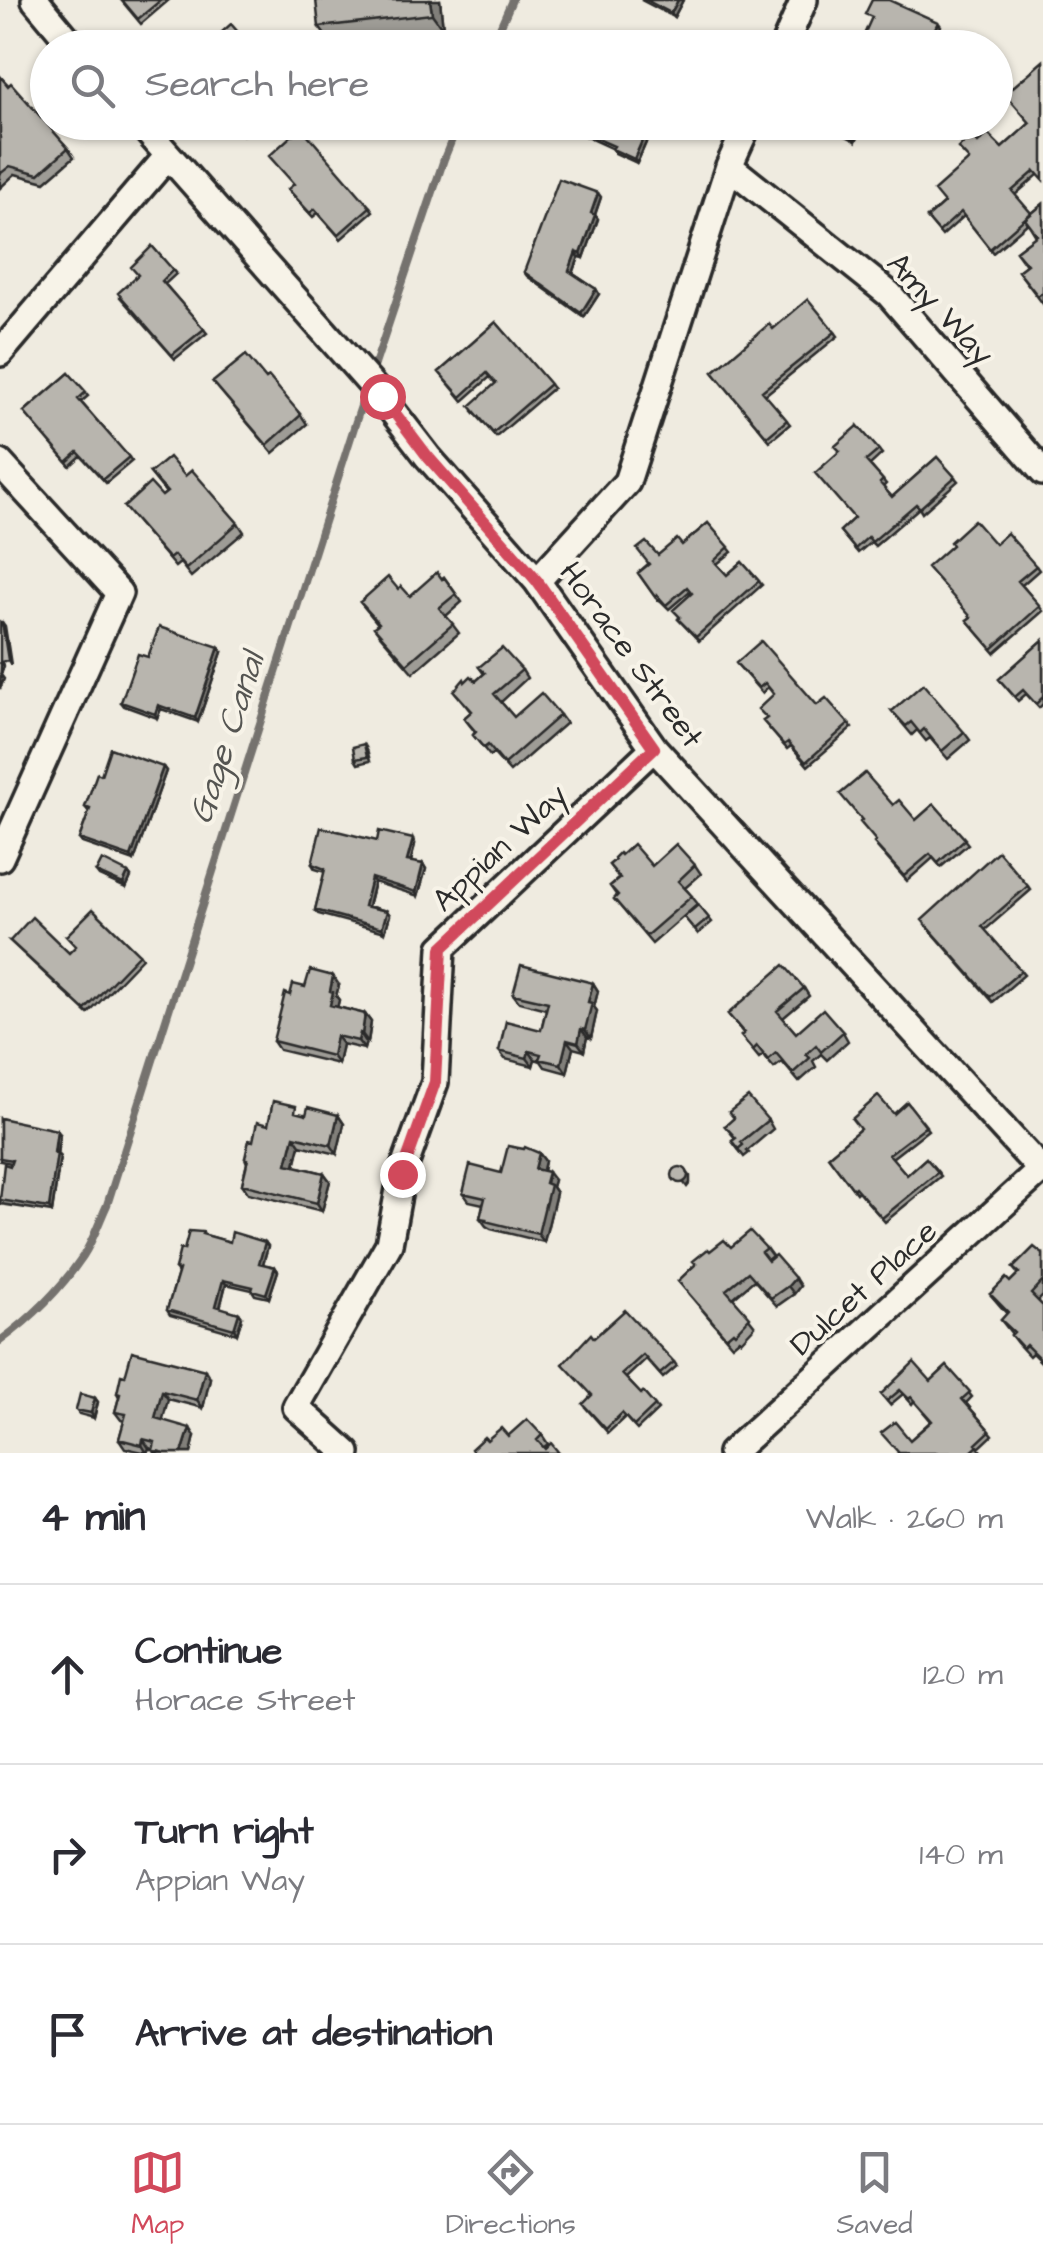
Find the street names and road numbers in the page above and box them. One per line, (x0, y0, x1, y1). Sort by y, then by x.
street label: Amy Way (876, 243, 1004, 375)
street label: Horace Street (548, 553, 714, 757)
street label: Appian Way (422, 774, 578, 922)
street label: Dulcet Place (780, 1210, 948, 1366)

